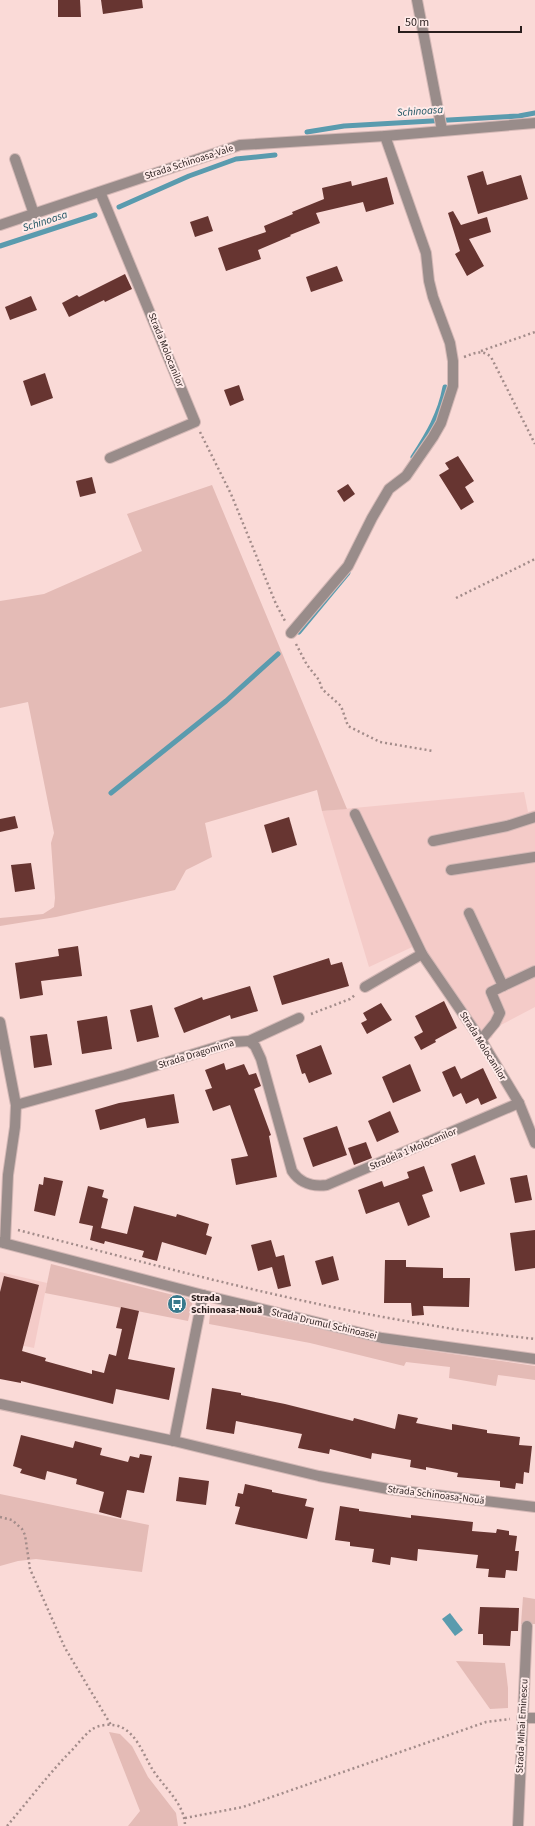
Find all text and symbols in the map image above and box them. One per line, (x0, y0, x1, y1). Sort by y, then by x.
scale bar (399, 8, 521, 34)
text: 50 m (405, 14, 429, 31)
water label: Schinoasa (396, 102, 444, 120)
street label: Strada Schinoasa-Vale (143, 141, 235, 183)
water label: Schinoasa (21, 207, 69, 235)
street label: Strada Molocanilor (145, 311, 187, 390)
street label: Strada Molocanilor (456, 1009, 510, 1084)
street label: Strada Dragomirna (156, 1036, 236, 1072)
street label: Stradela 1 Molocanilor (367, 1124, 459, 1174)
place label: Strada Schinoasa-Nouă (191, 1291, 262, 1317)
bus stop icon: Strada Schinoasa-Nouă (166, 1293, 188, 1315)
street label: Strada Drumul Schinoasei (270, 1305, 378, 1343)
street label: Strada Schinoasa-Nouă (387, 1482, 485, 1508)
street label: Strada Mihai Eminescu (513, 1678, 531, 1774)

